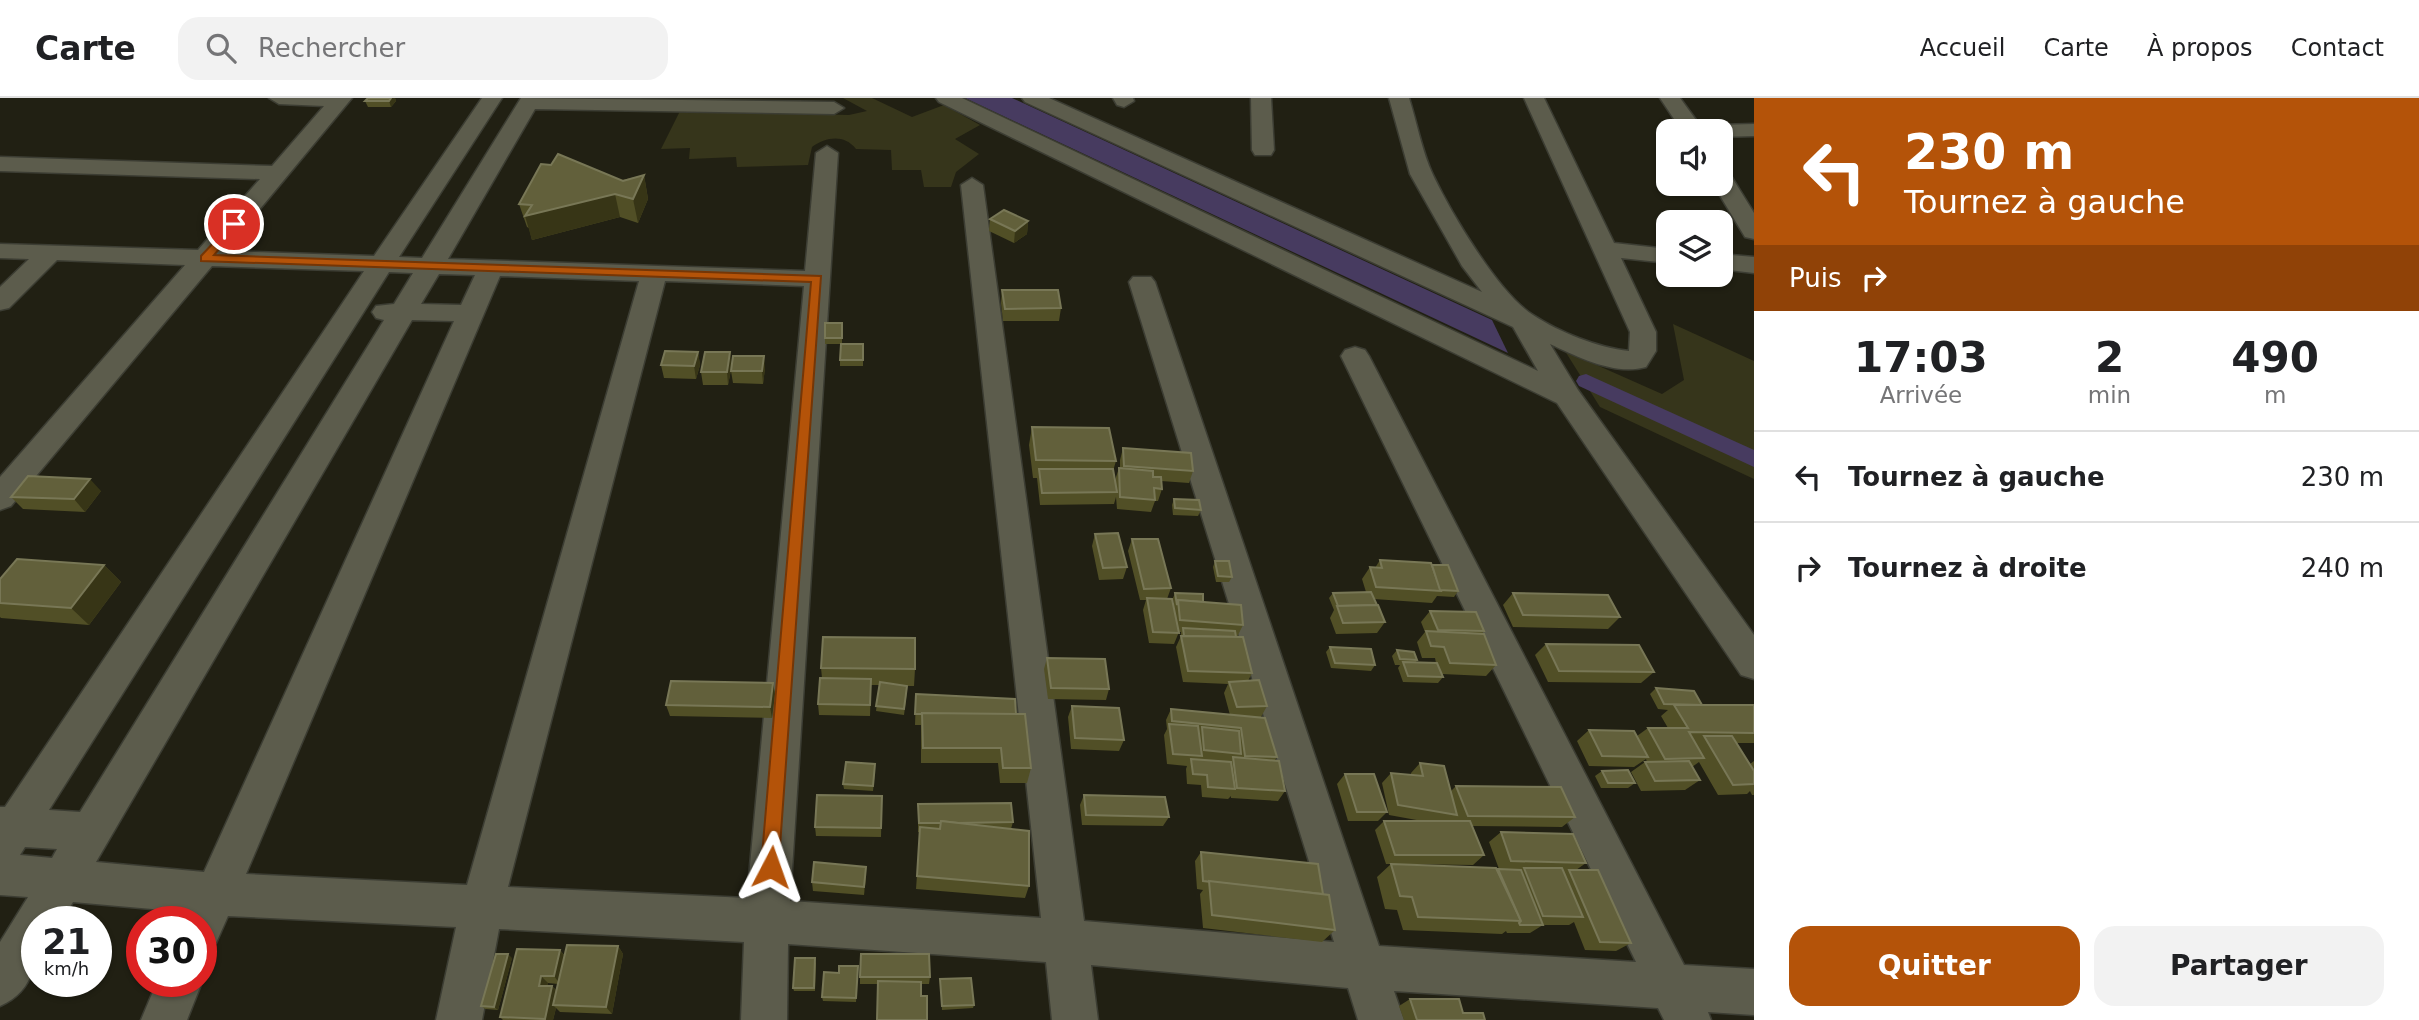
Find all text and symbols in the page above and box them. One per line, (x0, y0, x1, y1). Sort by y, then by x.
search box (178, 17, 668, 80)
text: Carte (35, 29, 136, 68)
icon: search (202, 29, 240, 67)
text: Rechercher (258, 33, 405, 63)
text: Accueil (1920, 34, 2005, 62)
text: Carte (2043, 34, 2109, 62)
text: À propos (2147, 34, 2253, 62)
text: Contact (2291, 34, 2384, 62)
map controls (1656, 119, 1733, 287)
button: sound (1656, 119, 1733, 196)
text: 230 m (1904, 124, 2074, 181)
icon: left (1789, 126, 1880, 217)
text: Tournez à gauche (1904, 183, 2185, 221)
pin (204, 194, 264, 254)
icon: arrive (215, 205, 253, 243)
button: layers (1656, 210, 1733, 287)
icon: right (1855, 259, 1893, 297)
text: Puis (1789, 263, 1841, 293)
text: 17:03 (1854, 333, 1988, 382)
text: 2 (2095, 333, 2124, 382)
text: 490 (2231, 333, 2319, 382)
text: Arrivée (1880, 382, 1962, 408)
text: min (2088, 382, 2131, 408)
text: m (2264, 382, 2286, 408)
icon: left (1789, 458, 1827, 496)
text: Tournez à gauche (1848, 462, 2105, 492)
text: 230 m (2301, 462, 2384, 492)
icon: right (1789, 549, 1827, 587)
text: Tournez à droite (1848, 553, 2087, 583)
text: 240 m (2301, 553, 2384, 583)
position arrow (734, 830, 808, 904)
speed limit sign: 30 (126, 906, 217, 997)
text: 21 (42, 922, 91, 962)
button: Quitter (1789, 926, 2080, 1006)
button: Partager (2094, 926, 2384, 1006)
text: km/h (44, 958, 89, 979)

